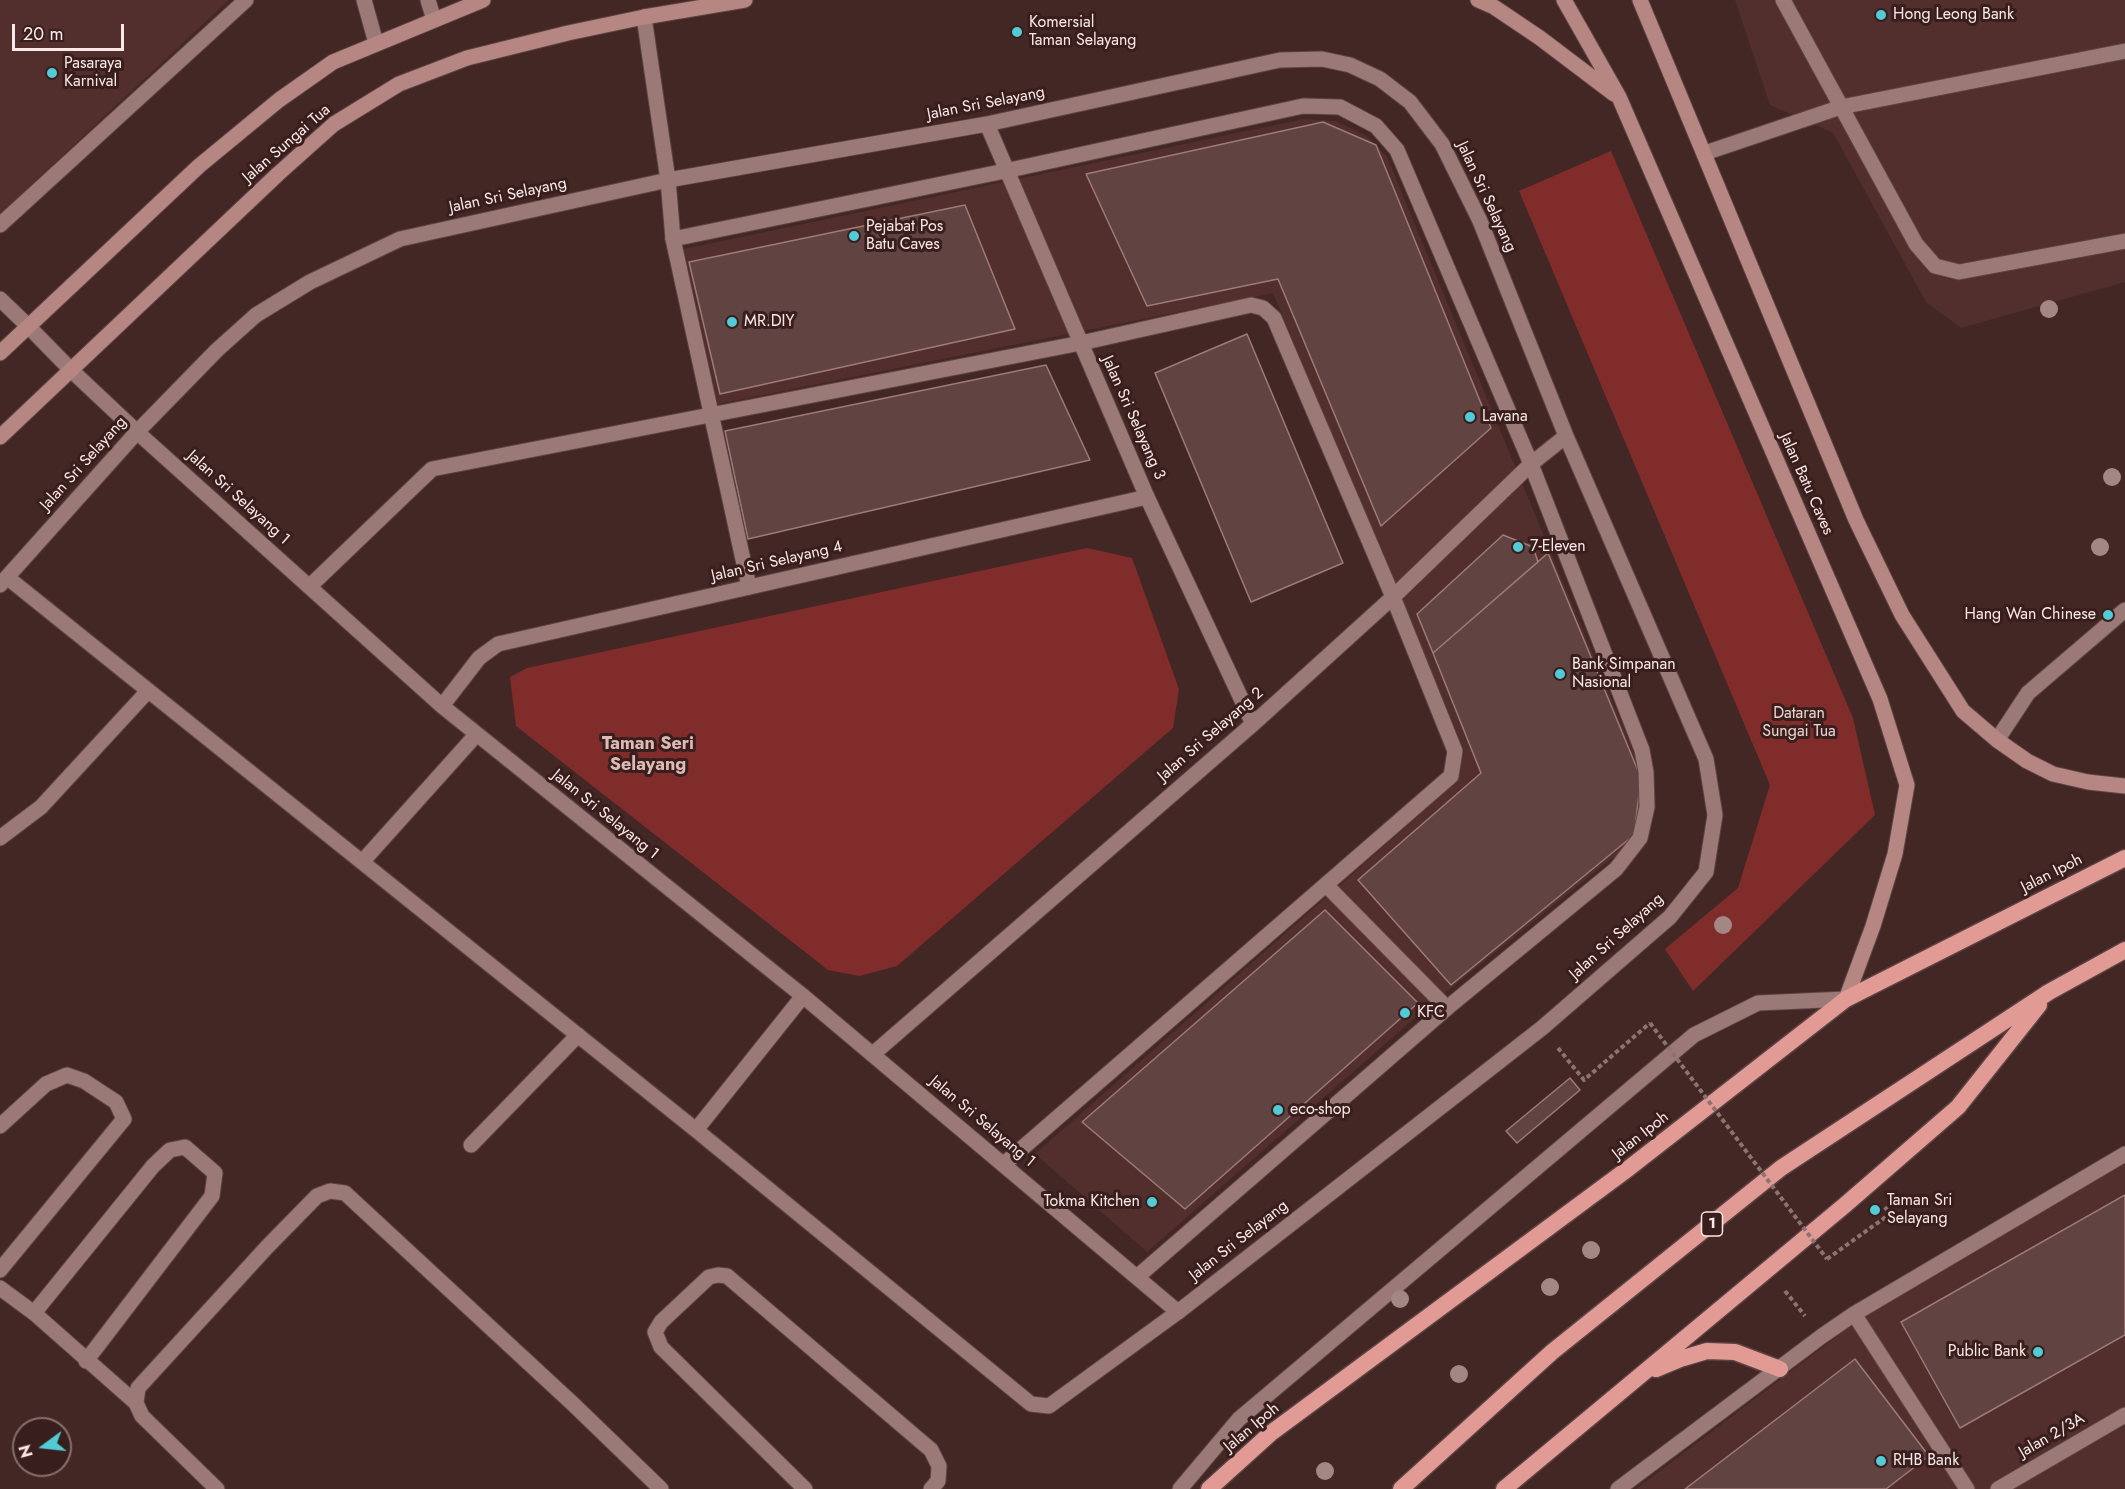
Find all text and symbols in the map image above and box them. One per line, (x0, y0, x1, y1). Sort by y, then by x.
place label: Hong Leong Bank (1893, 5, 2014, 25)
marker: Hong Leong Bank (1874, 8, 1888, 22)
scale bar (15, 12, 128, 50)
place label: Komersial Taman Selayang (1029, 13, 1136, 51)
text: 20 m (23, 21, 63, 47)
marker: Komersial Taman Selayang (1010, 25, 1024, 39)
place label: Pasaraya Karnival (64, 54, 122, 92)
marker: Pasaraya Karnival (45, 66, 59, 80)
street label: Jalan Sri Selayang (925, 83, 1047, 125)
street label: Jalan Sungai Tua (239, 101, 335, 187)
street label: Jalan Sri Selayang (1452, 139, 1520, 255)
street label: Jalan Sri Selayang (447, 174, 569, 218)
place label: Pejabat Pos Batu Caves (866, 217, 943, 255)
marker: Pejabat Pos Batu Caves (847, 229, 861, 243)
place label: MR.DIY (744, 312, 794, 332)
marker: MR.DIY (725, 315, 739, 329)
street label: Jalan Sri Selayang 3 (1097, 353, 1169, 483)
place label: Lavana (1482, 407, 1528, 427)
marker: Lavana (1463, 410, 1477, 424)
street label: Jalan Sri Selayang (37, 413, 131, 515)
street label: Jalan Batu Caves (1775, 430, 1837, 538)
street label: Jalan Sri Selayang 1 (183, 447, 293, 549)
place label: 7-Eleven (1530, 537, 1586, 557)
street label: Jalan Sri Selayang 4 (710, 538, 844, 586)
marker: 7-Eleven (1511, 540, 1525, 554)
place label: Hang Wan Chinese (1965, 605, 2096, 625)
marker: Hang Wan Chinese (2101, 608, 2115, 622)
place label: Bank Simpanan Nasional (1572, 655, 1676, 693)
marker: Bank Simpanan Nasional (1553, 667, 1567, 681)
street label: Jalan Sri Selayang 2 (1154, 684, 1268, 786)
park label: Dataran Sungai Tua (1762, 704, 1836, 742)
district label: Taman Seri Selayang (602, 734, 694, 777)
street label: Jalan Sri Selayang 1 (548, 766, 662, 864)
street label: Jalan Ipoh (2018, 850, 2086, 898)
street label: Jalan Sri Selayang (1566, 890, 1668, 984)
place label: KFC (1417, 1003, 1445, 1023)
marker: KFC (1398, 1006, 1412, 1020)
street label: Jalan Sri Selayang 1 (925, 1072, 1039, 1172)
place label: eco-shop (1290, 1100, 1351, 1120)
marker: eco-shop (1271, 1103, 1285, 1117)
street label: Jalan Ipoh (1609, 1108, 1673, 1164)
place label: Taman Sri Selayang (1887, 1191, 1952, 1229)
place label: Tokma Kitchen (1044, 1192, 1140, 1212)
marker: Tokma Kitchen (1145, 1195, 1159, 1209)
street label: Jalan Sri Selayang (1186, 1197, 1292, 1285)
marker: Taman Sri Selayang (1868, 1203, 1882, 1217)
road number: 1 (1702, 1212, 1722, 1236)
place label: Public Bank (1948, 1342, 2026, 1362)
marker: Public Bank (2031, 1345, 2045, 1359)
street label: Jalan Ipoh (1220, 1399, 1284, 1457)
street label: Jalan 2/3A (2016, 1410, 2088, 1462)
north arrow (12, 1417, 72, 1477)
text: N (13, 1442, 39, 1460)
place label: RHB Bank (1893, 1451, 1959, 1471)
marker: RHB Bank (1874, 1454, 1888, 1468)

